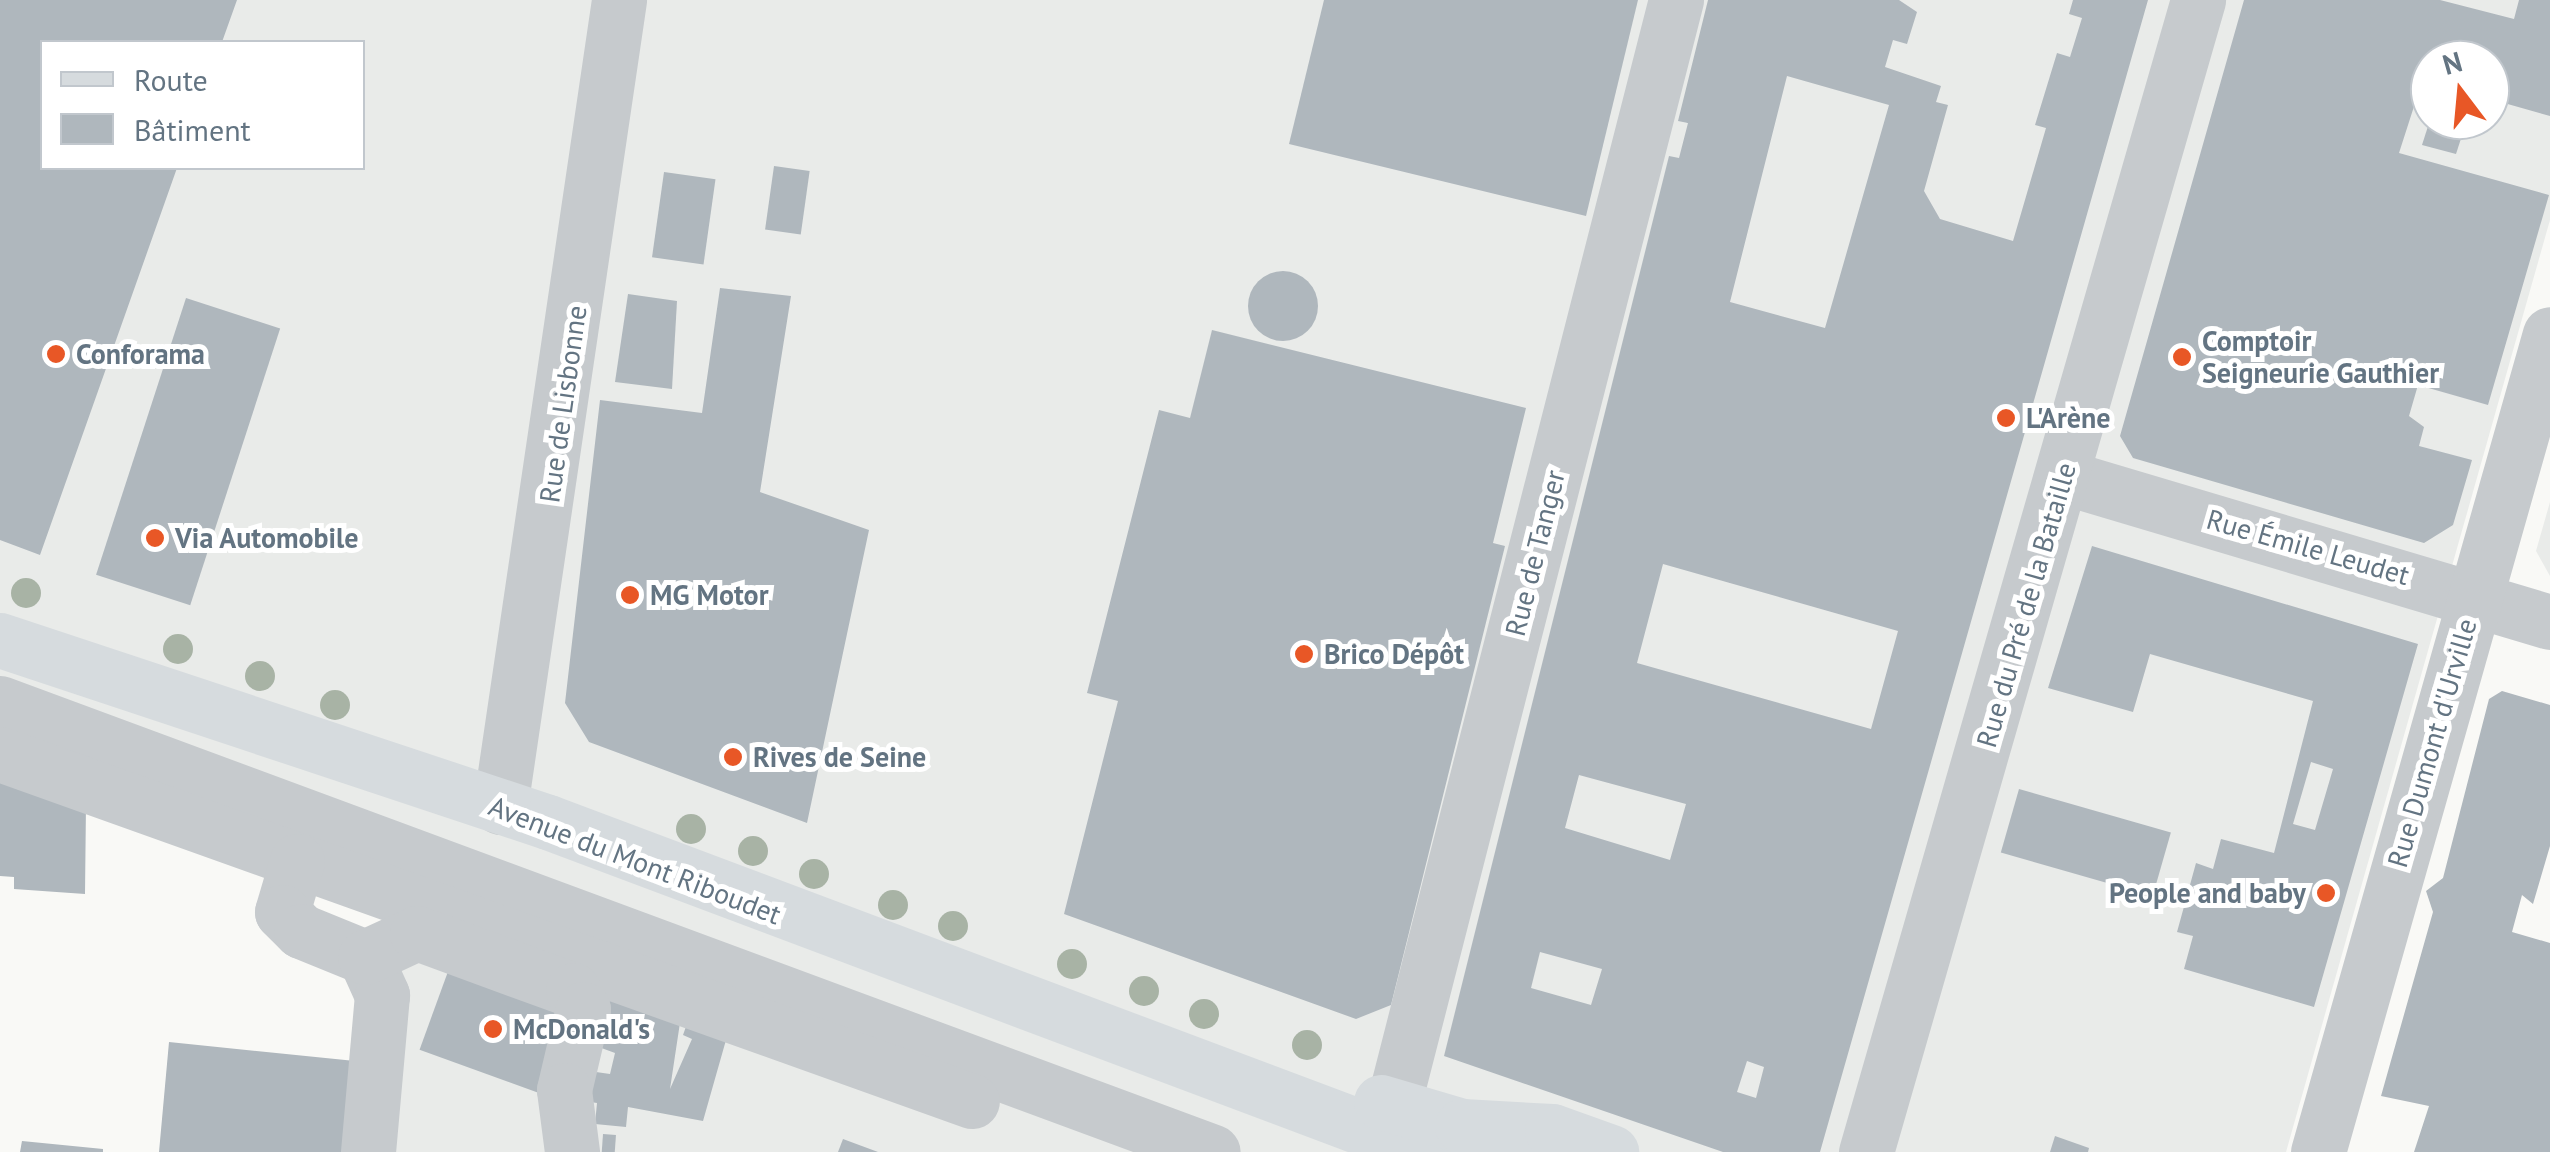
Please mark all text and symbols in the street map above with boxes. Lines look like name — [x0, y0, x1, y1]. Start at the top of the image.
legend — [40, 40, 365, 170]
north arrow — [2410, 40, 2510, 140]
text: N — [2438, 42, 2466, 83]
text: Route — [134, 60, 208, 99]
text: Bâtiment — [134, 110, 251, 149]
street label: Rue de Lisbonne — [533, 303, 593, 505]
place label: Comptoir Seigneurie Gauthier — [2202, 324, 2439, 390]
place label: Conforama — [76, 337, 205, 371]
marker: Conforama — [45, 343, 67, 365]
marker: Comptoir Seigneurie Gauthier — [2171, 346, 2193, 368]
place label: L'Arène — [2026, 401, 2110, 435]
marker: L'Arène — [1995, 407, 2017, 429]
street label: Rue du Pré de la Bataille — [1969, 459, 2083, 751]
street label: Rue de Tanger — [1498, 466, 1572, 640]
street label: Rue Émile Leudet — [2203, 502, 2413, 592]
place label: Via Automobile — [175, 521, 360, 555]
marker: Via Automobile — [144, 527, 166, 549]
place label: MG Motor — [650, 578, 768, 612]
marker: MG Motor — [619, 584, 641, 606]
street label: Rue Dumont d'Urville — [2380, 615, 2484, 871]
place label: Brico Dépôt — [1324, 637, 1464, 671]
marker: Brico Dépôt — [1293, 643, 1315, 665]
place label: Rives de Seine — [753, 740, 926, 774]
marker: Rives de Seine — [722, 746, 744, 768]
street label: Avenue du Mont Riboudet — [484, 789, 786, 931]
place label: People and baby — [2109, 876, 2306, 910]
marker: People and baby — [2315, 882, 2337, 904]
place label: McDonald's — [513, 1012, 650, 1046]
marker: McDonald's — [482, 1018, 504, 1040]

